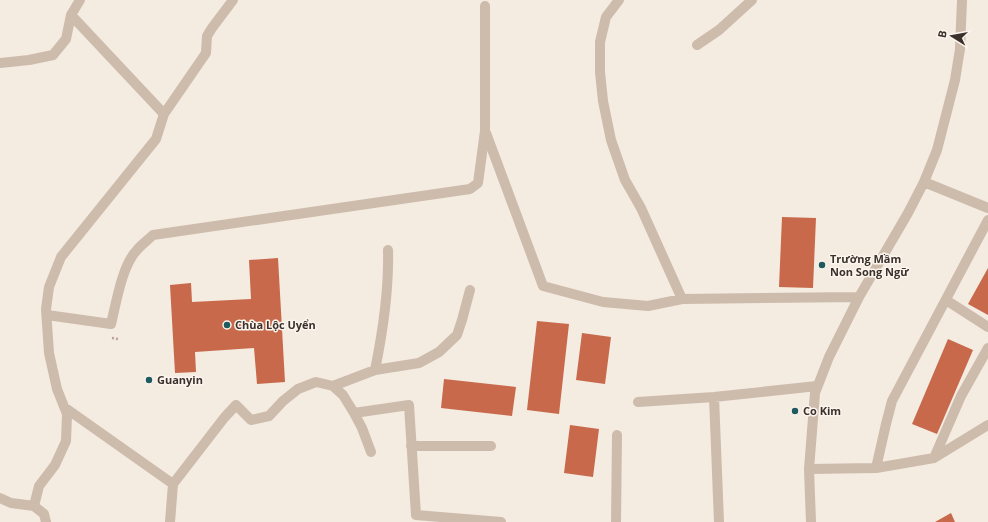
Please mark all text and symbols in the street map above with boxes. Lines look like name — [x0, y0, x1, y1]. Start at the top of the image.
north arrow — [932, 16, 972, 56]
text: B — [934, 29, 950, 39]
place label: Trường Mầm Non Song Ngữ — [830, 251, 909, 279]
marker: Trường Mầm Non Song Ngữ — [817, 260, 827, 270]
place label: Chùa Lộc Uyển — [235, 317, 316, 332]
marker: Chùa Lộc Uyển — [222, 320, 232, 330]
place label: Guanyin — [157, 372, 203, 387]
marker: Guanyin — [144, 375, 154, 385]
place label: Co Kim — [803, 403, 841, 418]
marker: Co Kim — [790, 406, 800, 416]

